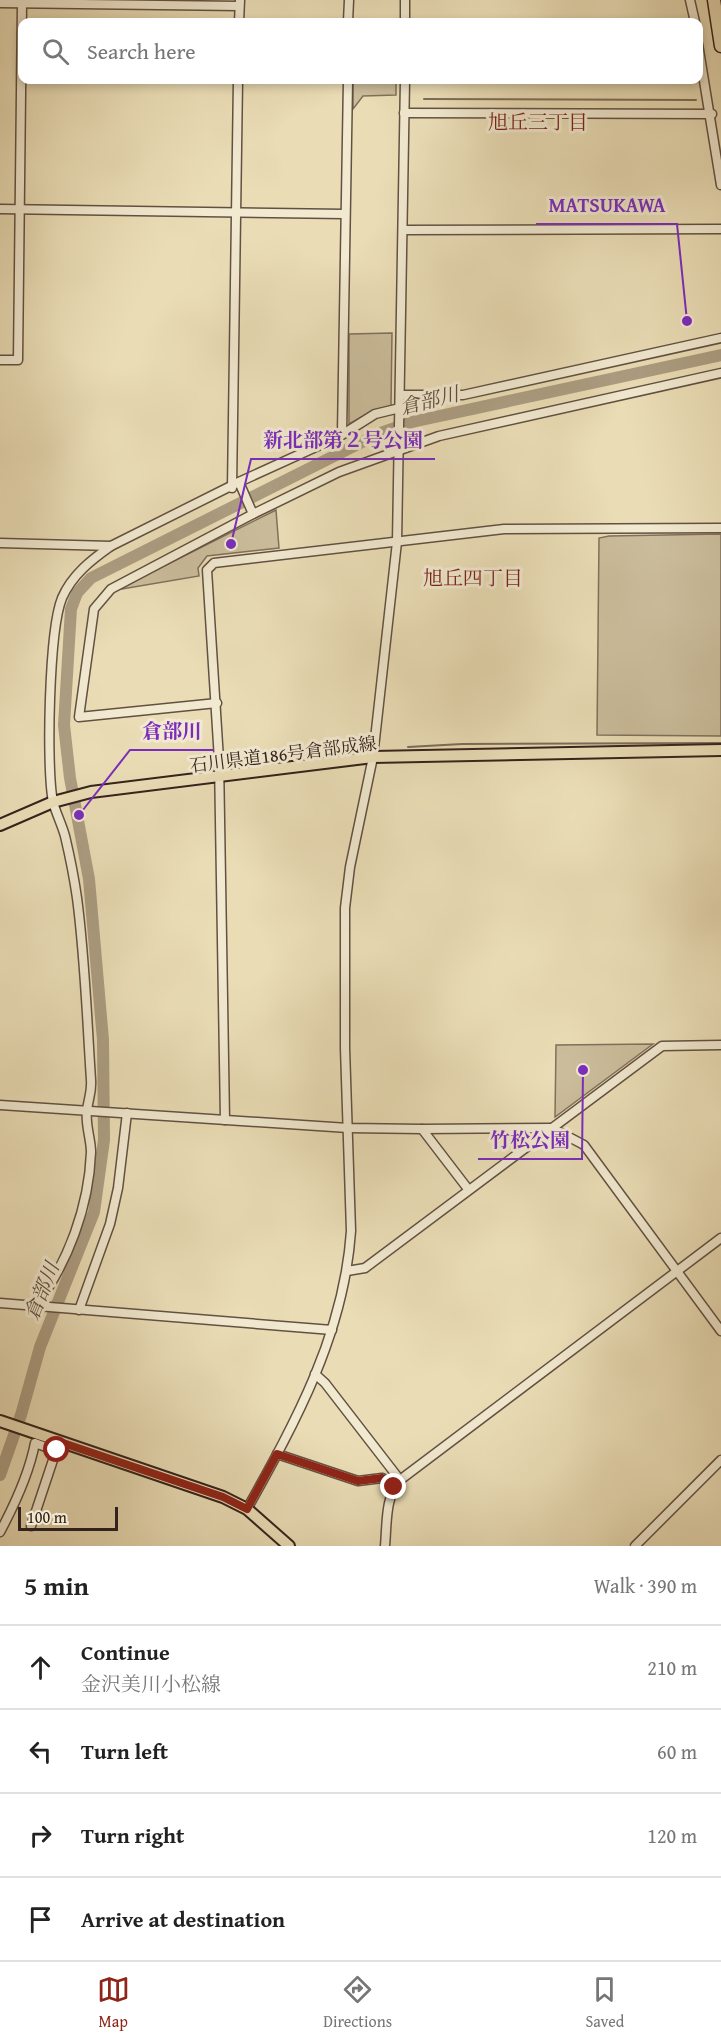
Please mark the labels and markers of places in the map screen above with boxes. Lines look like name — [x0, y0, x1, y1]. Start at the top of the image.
callout: MATSUKAWA — [536, 186, 677, 224]
callout: 新北部第２号公園 — [251, 421, 435, 459]
callout: 倉部川 — [130, 712, 214, 750]
callout: 竹松公園 — [478, 1121, 582, 1159]

